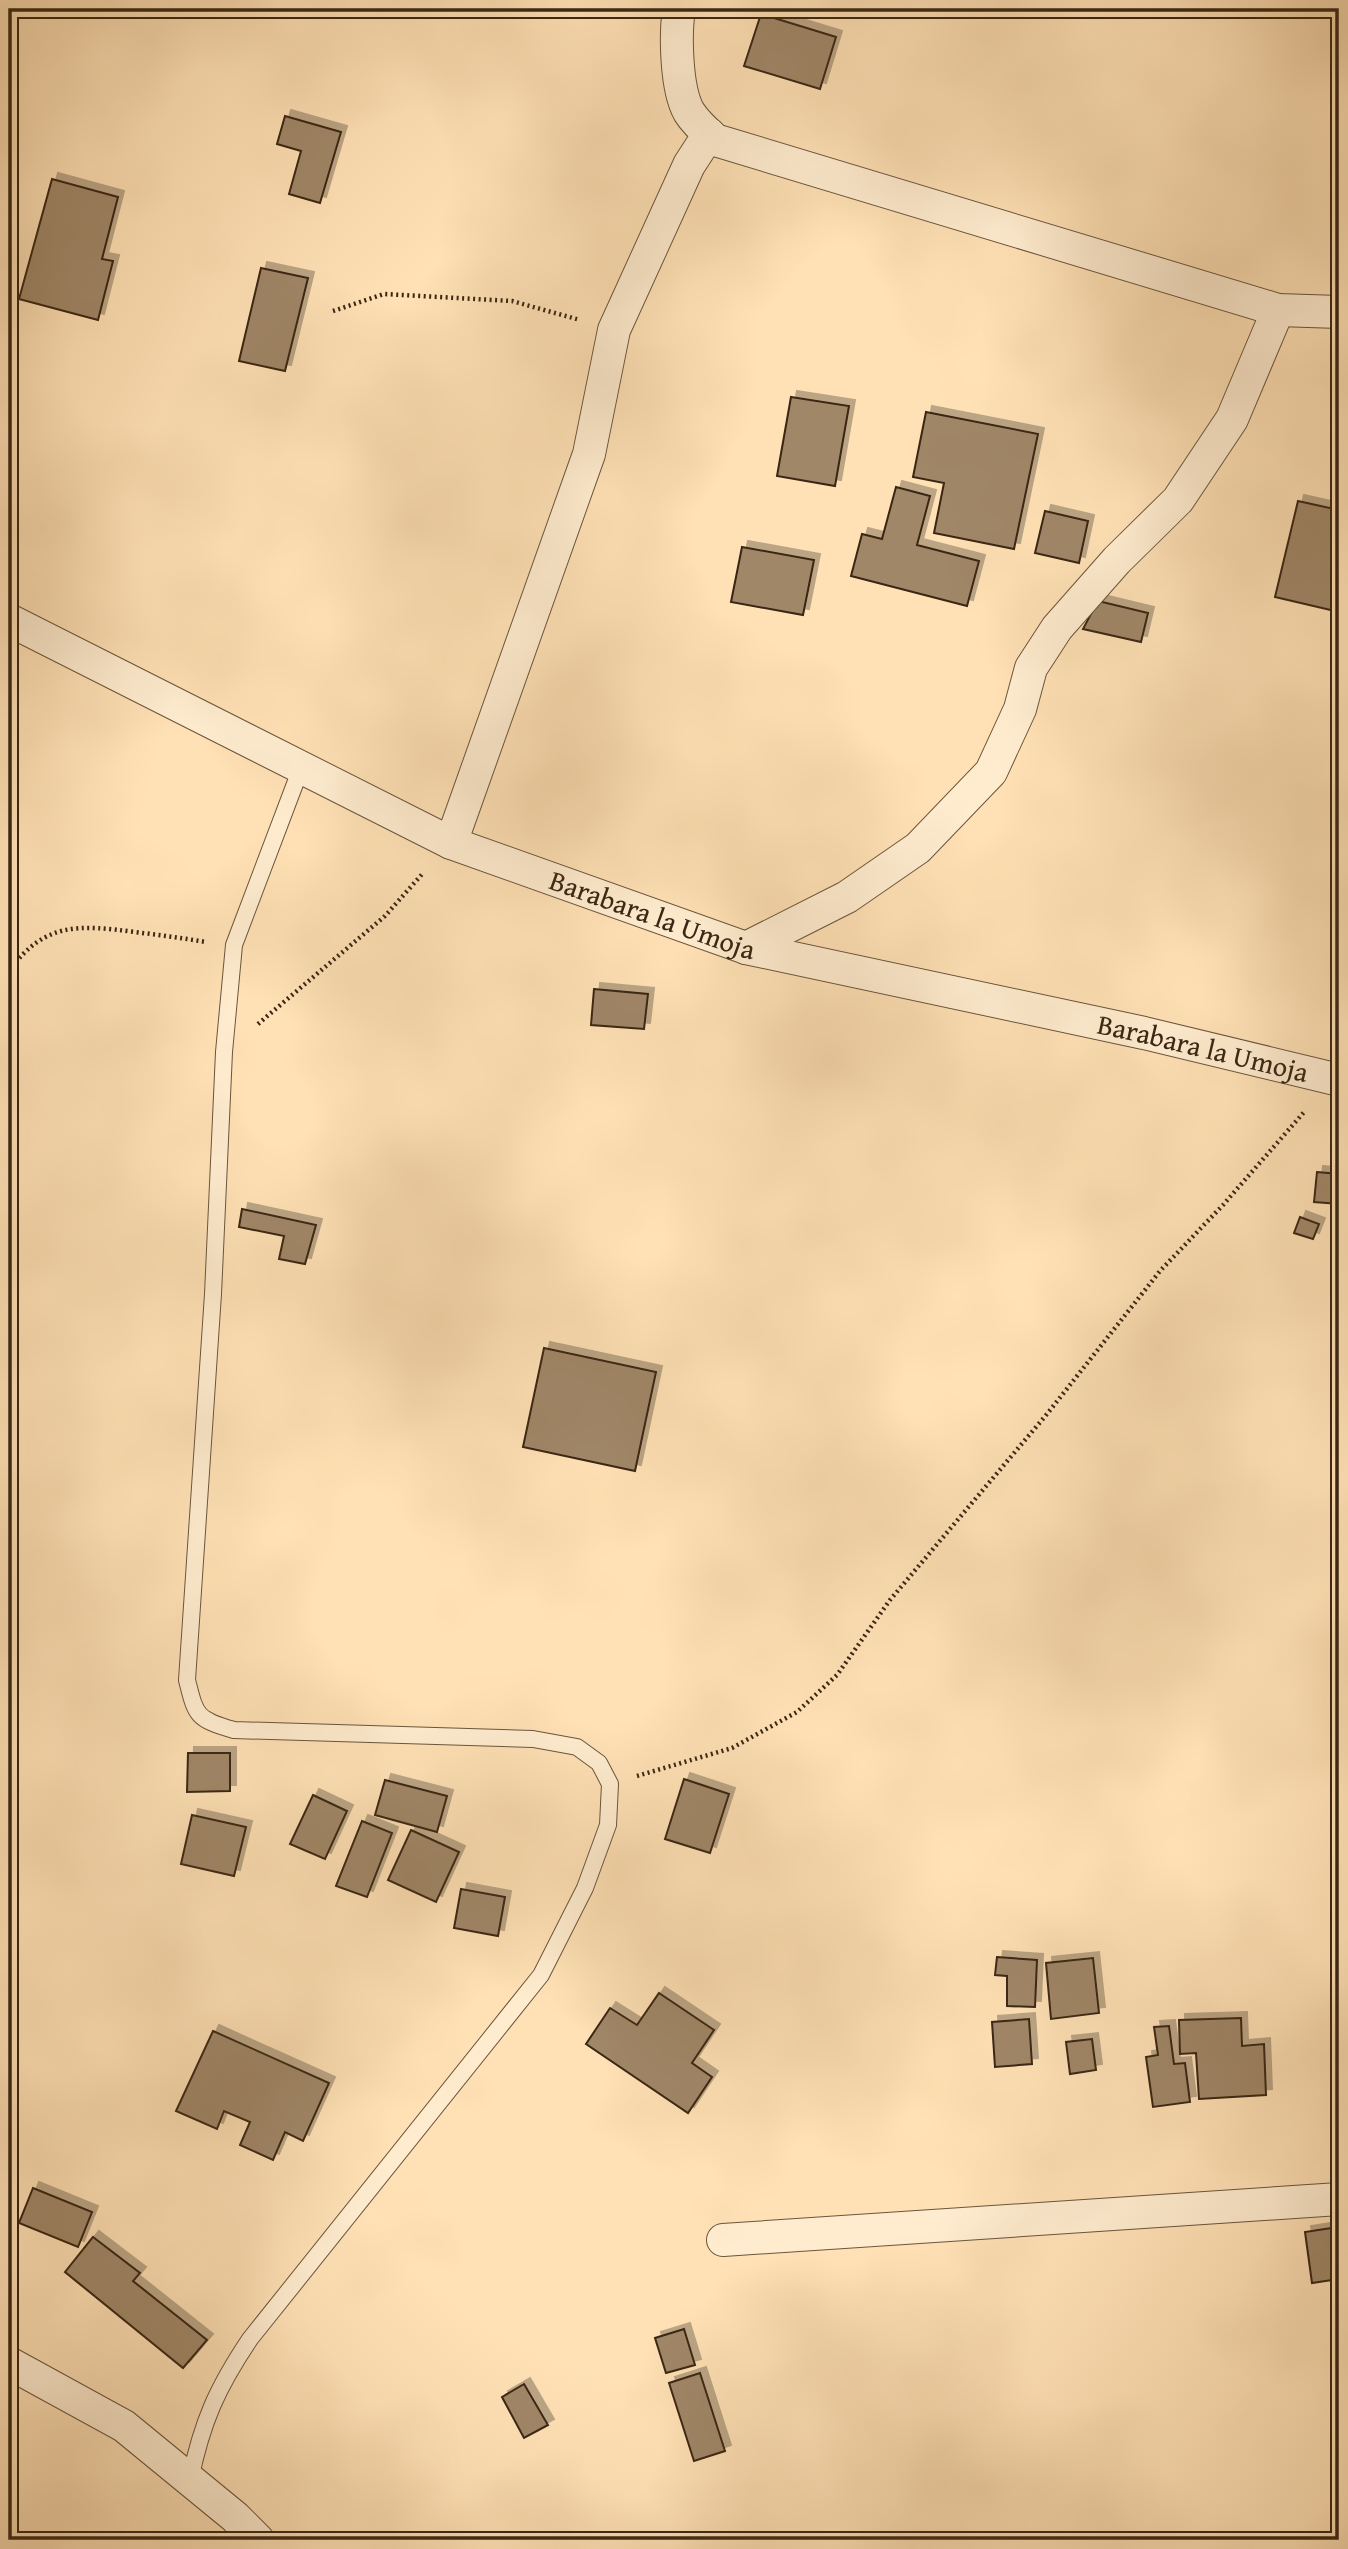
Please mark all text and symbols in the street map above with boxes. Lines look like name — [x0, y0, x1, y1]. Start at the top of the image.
street label: Barabara la Umoja — [544, 859, 760, 970]
street label: Barabara la Umoja — [1094, 1003, 1314, 1092]

